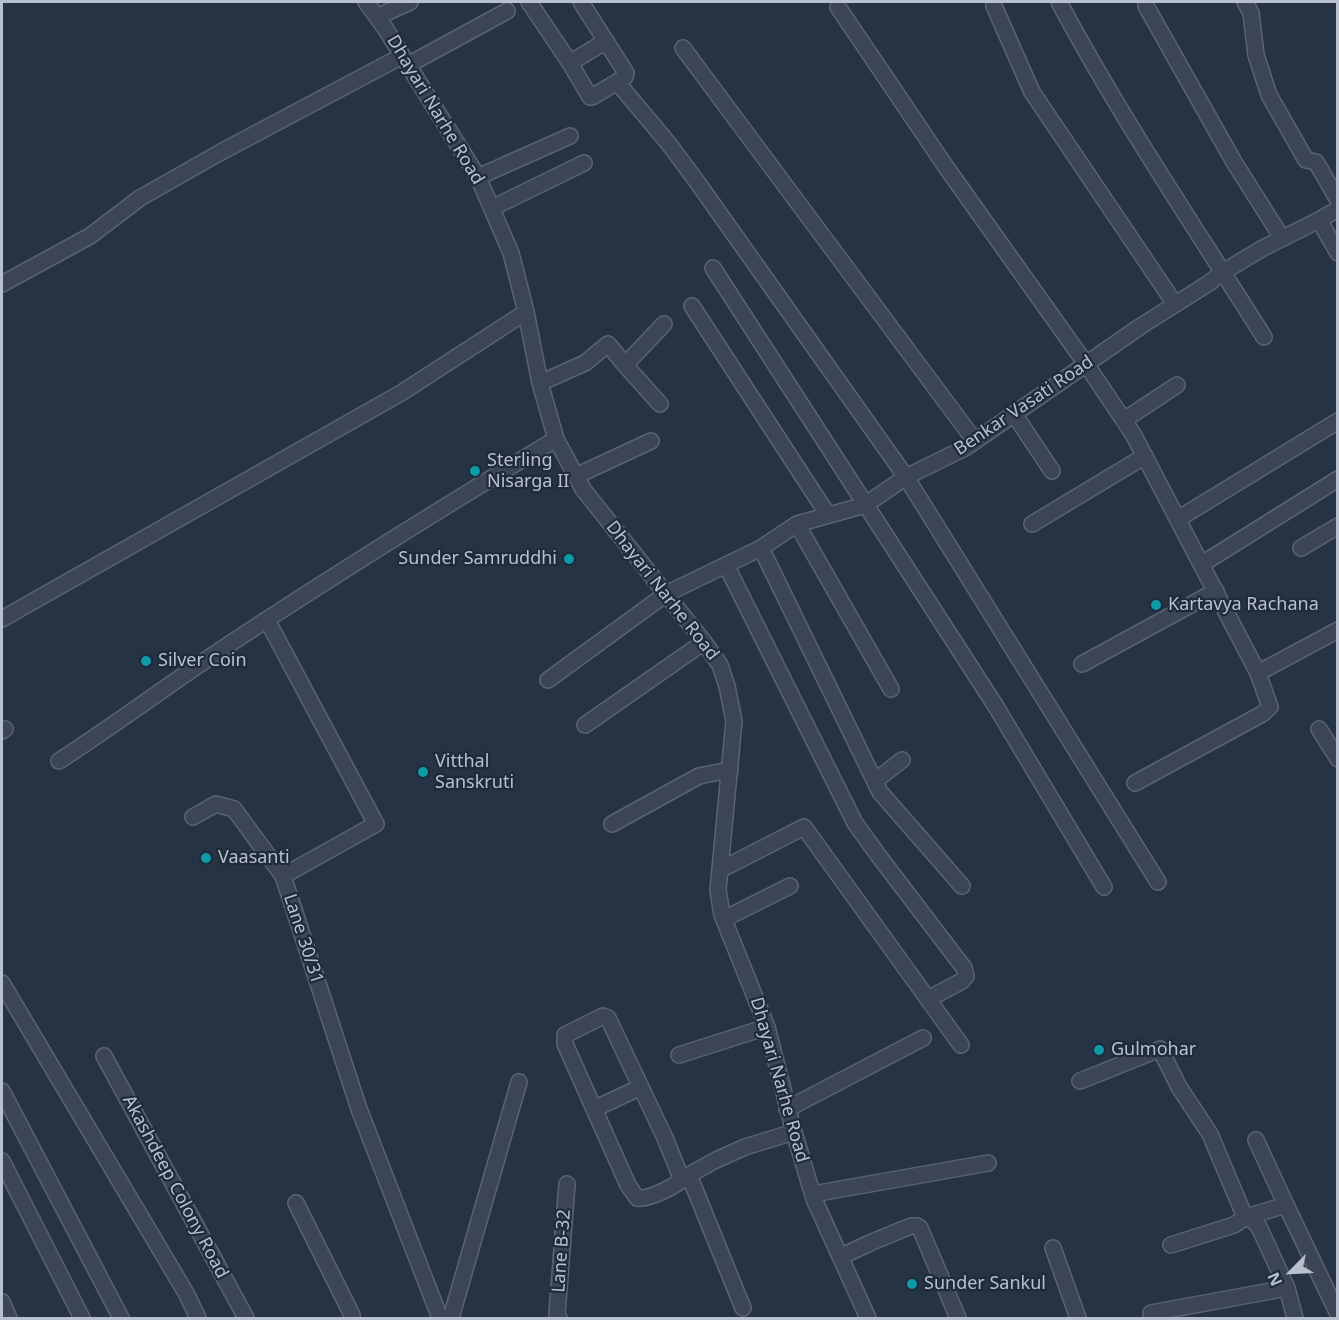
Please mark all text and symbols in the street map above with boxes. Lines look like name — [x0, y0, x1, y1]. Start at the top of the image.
street label: Dhayari Narhe Road — [382, 31, 488, 189]
street label: Benkar Vasati Road — [950, 351, 1098, 461]
place label: Sterling Nisarga II — [487, 450, 569, 492]
marker: Sterling Nisarga II — [468, 464, 482, 478]
street label: Dhayari Narhe Road — [601, 517, 723, 665]
place label: Sunder Samruddhi — [398, 548, 557, 570]
marker: Sunder Samruddhi — [562, 552, 576, 566]
place label: Kartavya Rachana — [1168, 594, 1319, 616]
marker: Kartavya Rachana — [1149, 598, 1163, 612]
place label: Silver Coin — [158, 650, 247, 672]
marker: Silver Coin — [139, 654, 153, 668]
place label: Vitthal Sanskruti — [435, 751, 514, 794]
marker: Vitthal Sanskruti — [416, 765, 430, 779]
place label: Vaasanti — [218, 847, 290, 869]
marker: Vaasanti — [199, 851, 213, 865]
street label: Lane 30/31 — [278, 891, 328, 987]
street label: Dhayari Narhe Road — [745, 995, 813, 1165]
place label: Gulmohar — [1111, 1039, 1196, 1061]
marker: Gulmohar — [1092, 1043, 1106, 1057]
street label: Akashdeep Colony Road — [118, 1092, 232, 1282]
street label: Lane B-32 — [548, 1209, 576, 1293]
north arrow — [1261, 1242, 1321, 1302]
text: N — [1262, 1269, 1287, 1290]
place label: Sunder Sankul — [924, 1273, 1046, 1295]
marker: Sunder Sankul — [905, 1277, 919, 1291]

